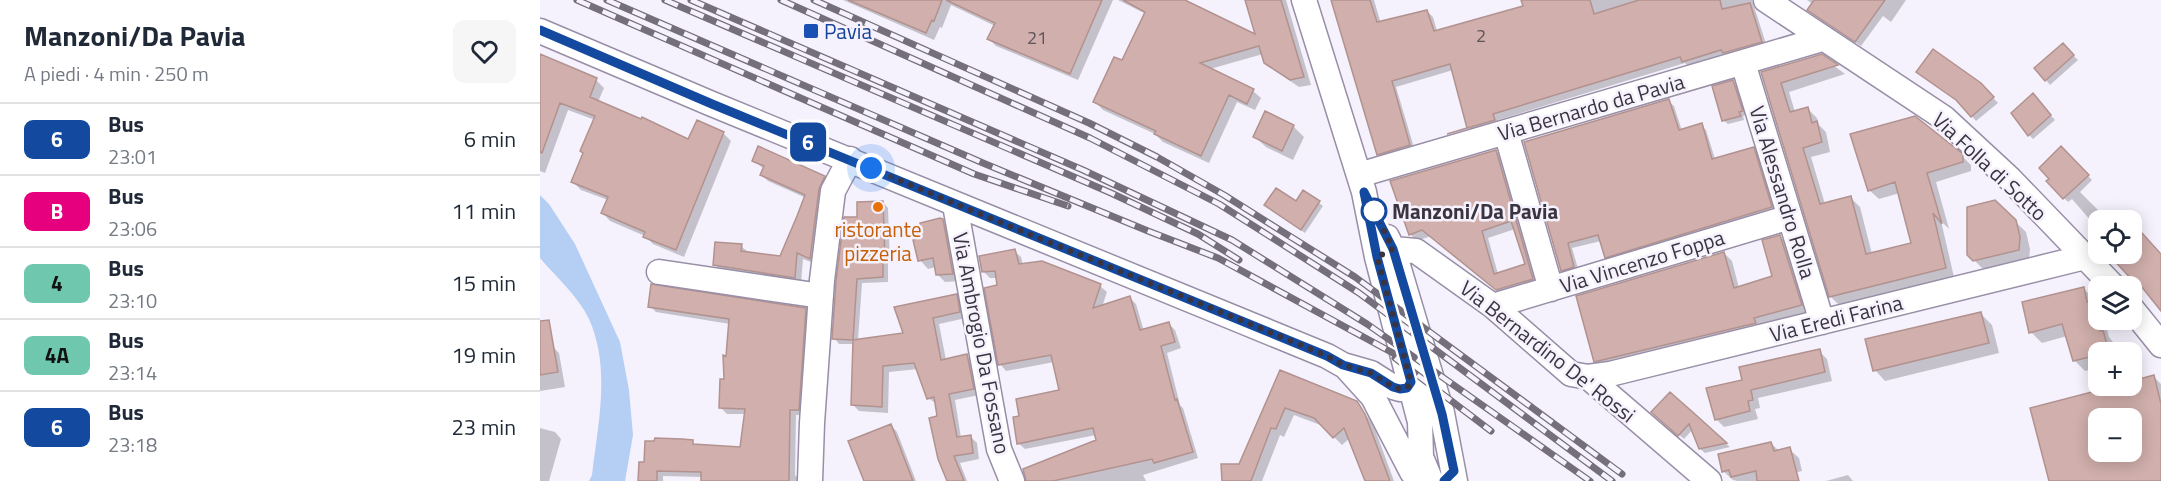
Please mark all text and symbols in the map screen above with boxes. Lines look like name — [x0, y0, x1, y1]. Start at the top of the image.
text: Manzoni/Da Pavia — [24, 14, 245, 57]
place label: Pavia — [824, 15, 872, 47]
button: heart — [453, 20, 516, 83]
marker: Pavia — [802, 22, 820, 40]
house number: 2 — [1476, 22, 1486, 49]
house number: 21 — [1027, 24, 1047, 51]
text: A piedi · 4 min · 250 m — [24, 58, 209, 89]
street label: Via Bernardo da Pavia — [1494, 65, 1688, 149]
street label: Via Alessandro Rolla — [1742, 102, 1825, 283]
street label: Via Folla di Sotto — [1925, 104, 2055, 228]
text: Bus — [108, 107, 144, 141]
text: 6 min — [464, 122, 516, 156]
line badge: 6 — [788, 122, 828, 162]
text: 6 — [51, 123, 63, 155]
text: 6 — [802, 126, 814, 158]
text: 23:01 — [108, 141, 157, 172]
your location — [856, 153, 886, 183]
text: Bus — [108, 179, 144, 213]
text: 11 min — [451, 194, 516, 228]
text: B — [51, 195, 63, 227]
place label: Manzoni/Da Pavia — [1392, 195, 1558, 227]
marker: Manzoni/Da Pavia — [1361, 198, 1387, 224]
marker: ristorante pizzeria — [871, 200, 885, 214]
map controls — [2088, 210, 2142, 462]
button: locate — [2088, 210, 2142, 264]
text: 23:06 — [108, 213, 157, 244]
place label: ristorante pizzeria — [834, 213, 922, 269]
street label: Via Vincenzo Foppa — [1556, 221, 1729, 301]
street label: Via Ambrogio Da Fossano — [945, 229, 1019, 457]
text: Bus — [108, 251, 144, 285]
text: 15 min — [451, 266, 516, 300]
text: 4 — [51, 267, 63, 299]
street label: Via Bernardino De' Rossi — [1453, 272, 1643, 430]
button: layers — [2088, 276, 2142, 330]
text: 23:10 — [108, 285, 157, 316]
street label: Via Eredi Farina — [1766, 286, 1906, 350]
text: Bus — [108, 323, 144, 357]
text: 19 min — [451, 338, 516, 372]
text: 4A — [45, 339, 69, 371]
button: + — [2088, 342, 2142, 396]
text: 23:14 — [108, 357, 157, 388]
text: Bus — [108, 395, 144, 429]
button: − — [2088, 408, 2142, 462]
text: 23 min — [451, 410, 516, 444]
text: 6 — [51, 411, 63, 443]
text: 23:18 — [108, 429, 157, 460]

